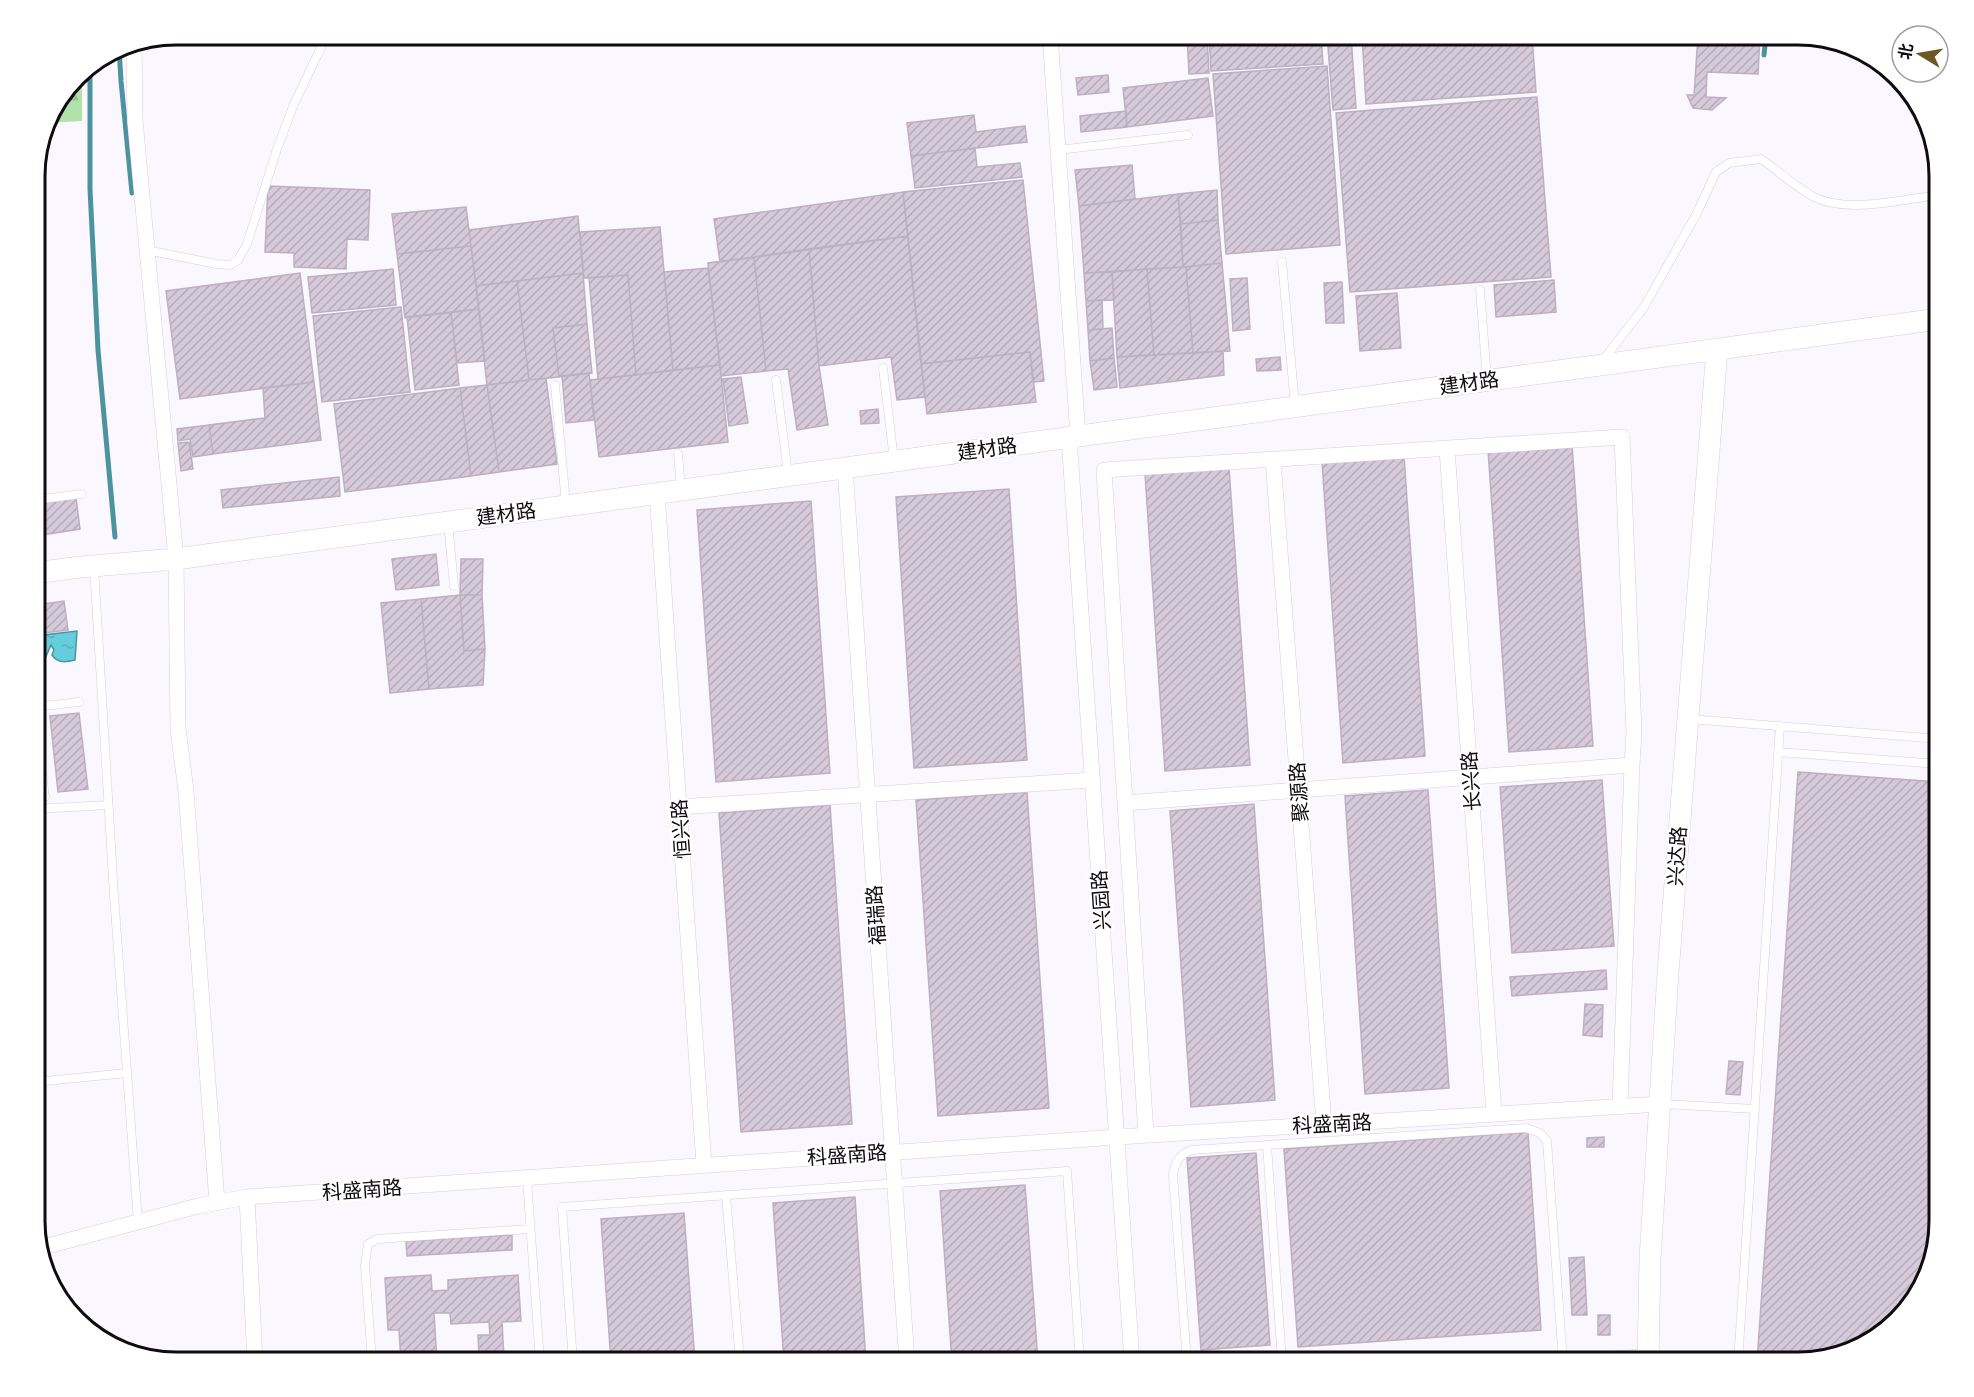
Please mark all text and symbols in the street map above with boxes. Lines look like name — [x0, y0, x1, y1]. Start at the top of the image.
north arrow — [1890, 24, 1950, 84]
text: 北 — [1895, 42, 1917, 61]
street label: 建材路 — [1438, 367, 1500, 399]
street label: 建材路 — [956, 433, 1018, 465]
street label: 建材路 — [475, 498, 537, 530]
street label: 长兴路 — [1457, 750, 1485, 812]
street label: 聚源路 — [1285, 761, 1313, 823]
street label: 恒兴路 — [667, 798, 695, 860]
street label: 兴达路 — [1663, 825, 1691, 887]
street label: 兴园路 — [1087, 869, 1115, 931]
street label: 福瑞路 — [862, 884, 890, 946]
street label: 科盛南路 — [1291, 1110, 1373, 1138]
street label: 科盛南路 — [806, 1140, 888, 1170]
street label: 科盛南路 — [321, 1175, 403, 1205]

